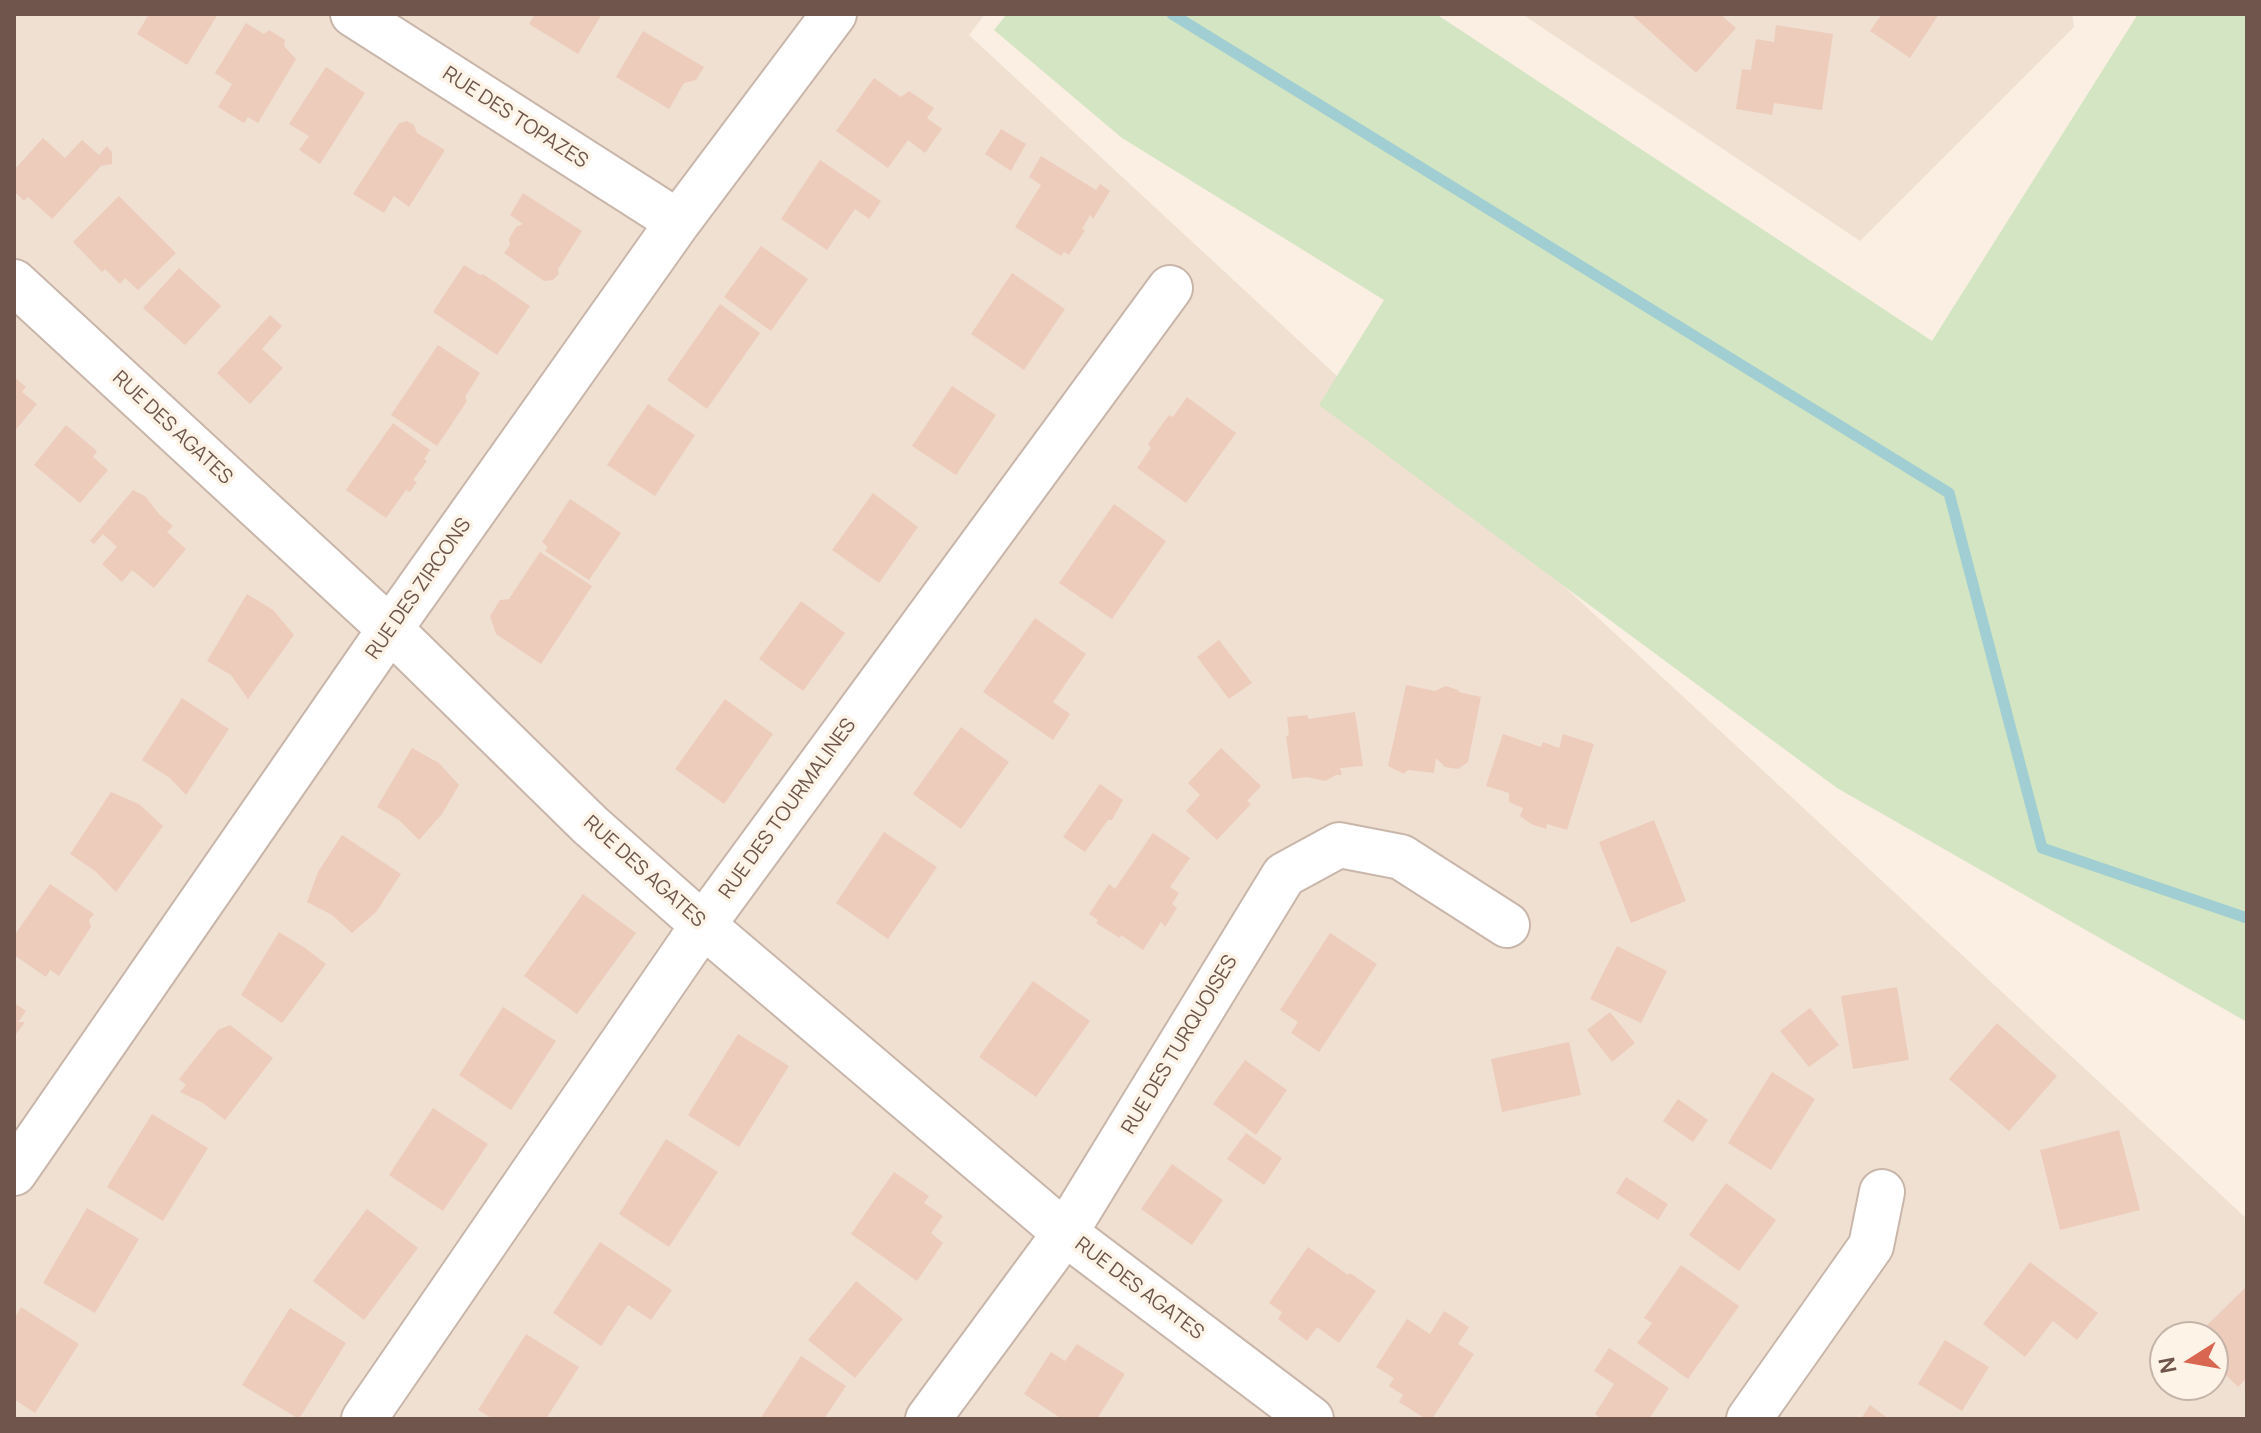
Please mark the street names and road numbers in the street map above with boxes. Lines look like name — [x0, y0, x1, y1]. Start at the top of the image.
street label: RUE DES TOPAZES — [438, 62, 592, 174]
street label: RUE DES AGATES — [107, 366, 237, 490]
street label: RUE DES ZIRCONS — [361, 514, 477, 664]
street label: RUE DES TOURMALINES — [715, 714, 861, 904]
street label: RUE DES AGATES — [578, 811, 710, 933]
street label: RUE DES TURQUOISES — [1117, 951, 1243, 1139]
street label: RUE DES AGATES — [1070, 1233, 1208, 1345]

